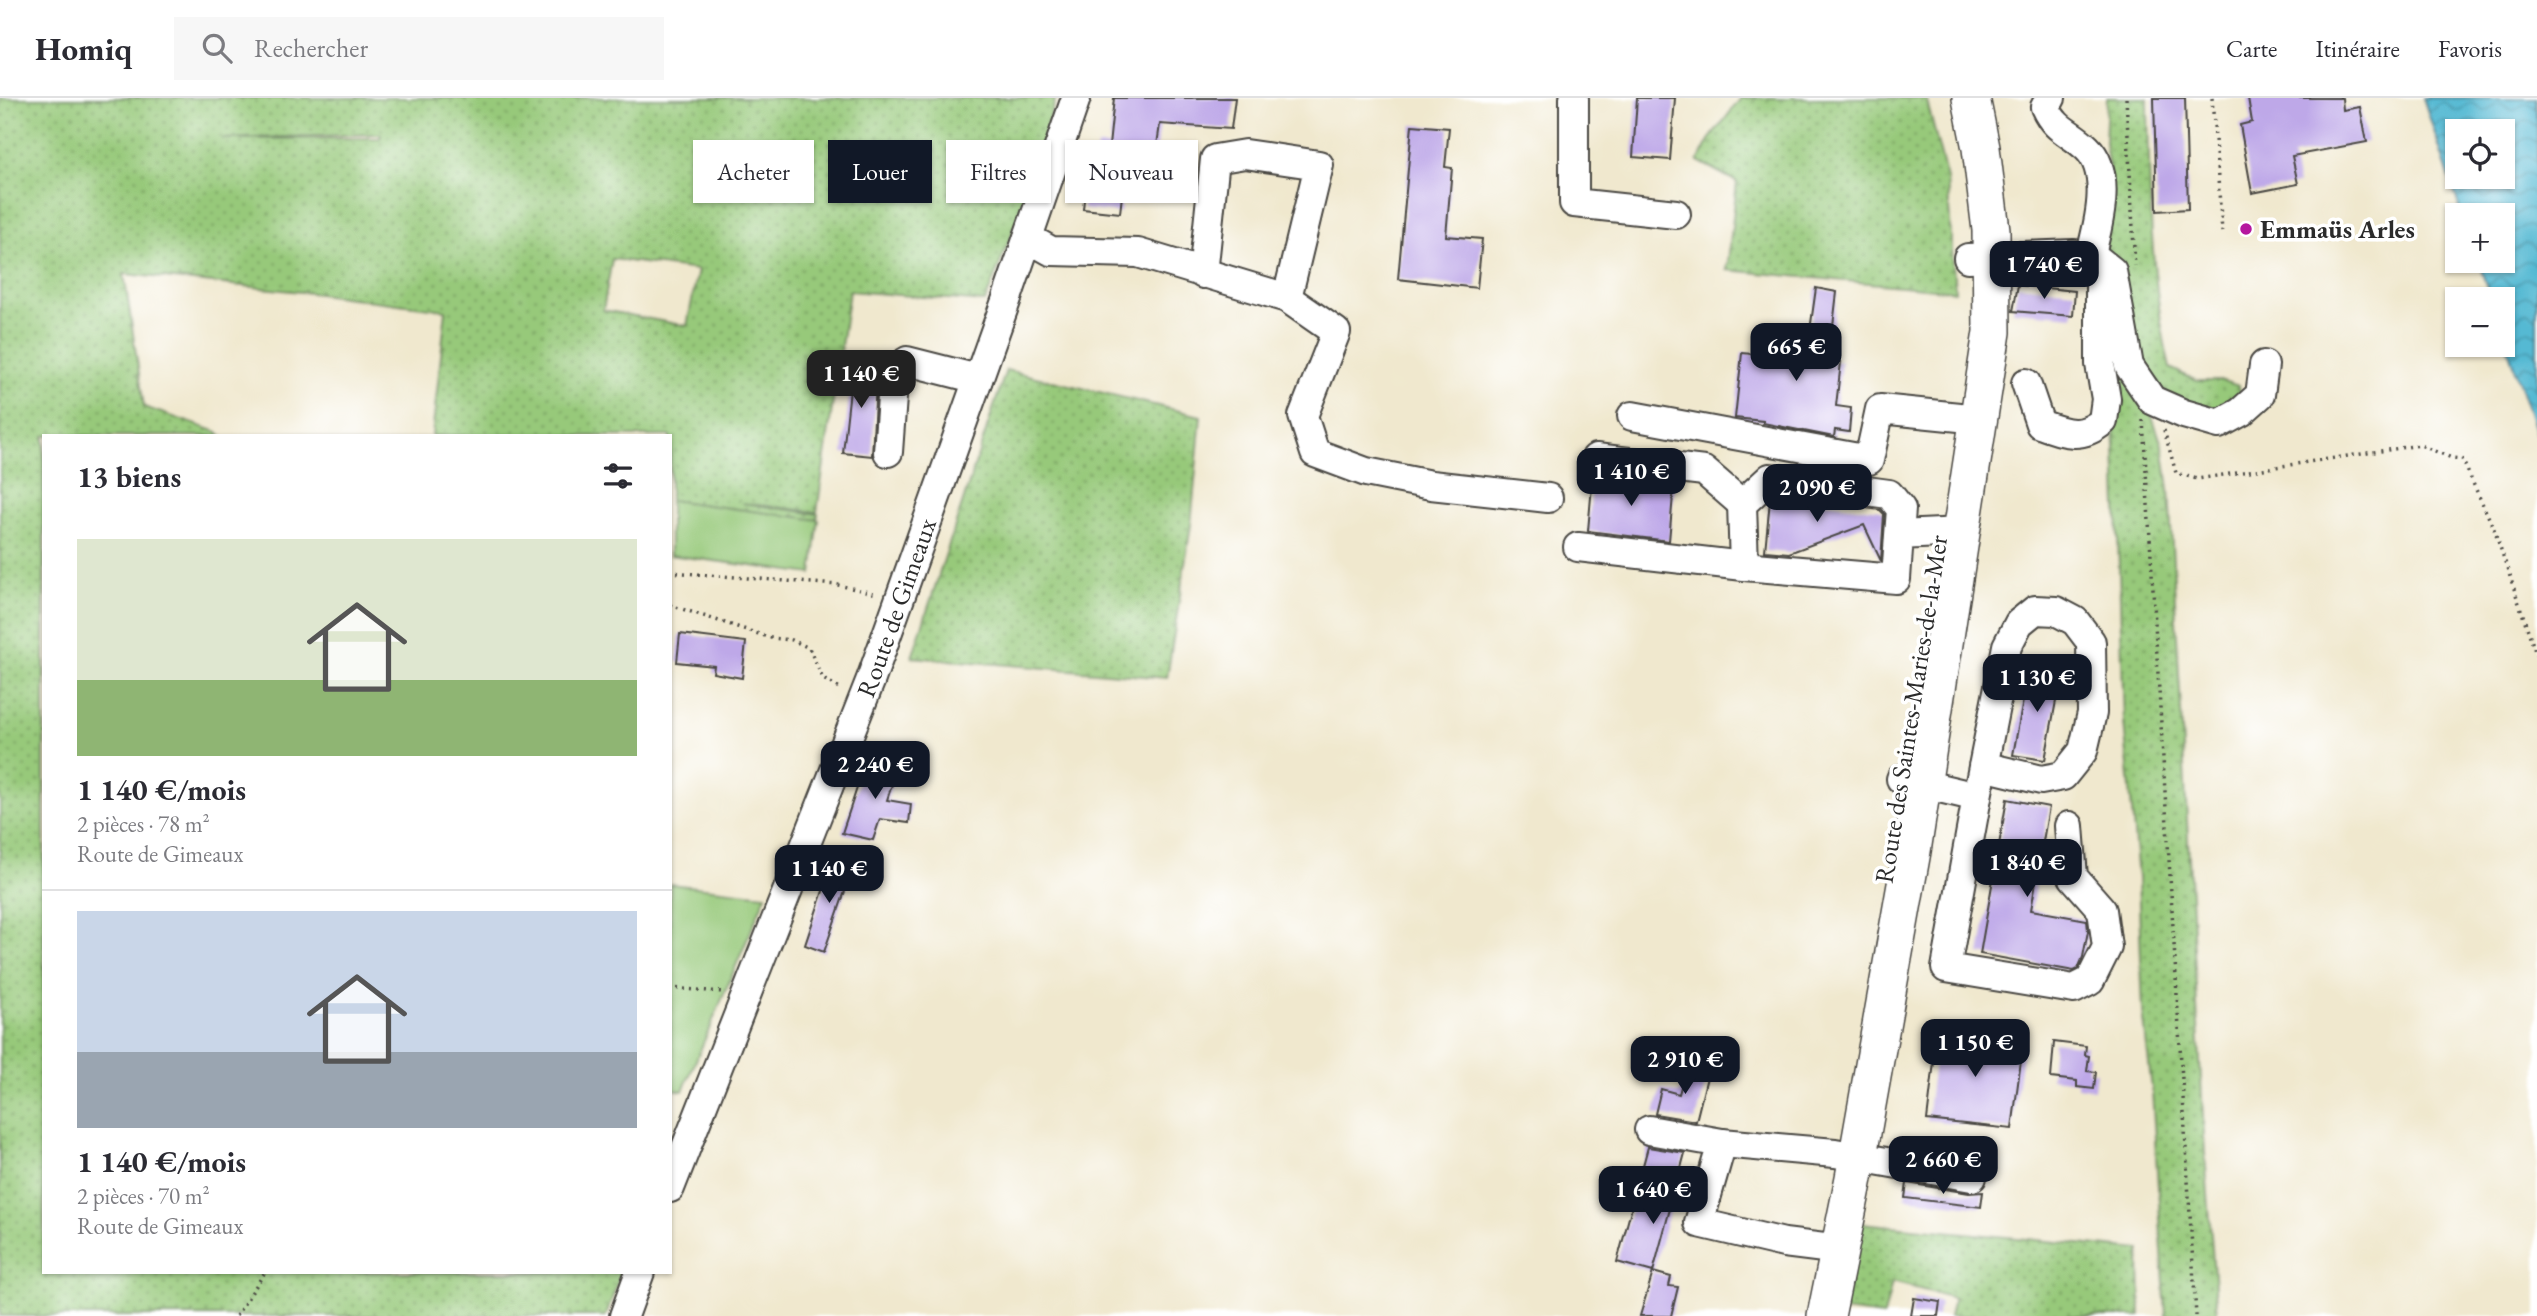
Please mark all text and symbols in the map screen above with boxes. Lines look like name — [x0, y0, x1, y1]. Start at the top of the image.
search box — [174, 17, 664, 80]
text: Homiq — [35, 27, 132, 70]
icon: search — [198, 29, 236, 67]
text: Rechercher — [254, 31, 368, 65]
text: Carte — [2226, 33, 2277, 64]
text: Itinéraire — [2315, 33, 2400, 64]
text: Favoris — [2438, 33, 2502, 64]
map controls — [2445, 119, 2515, 357]
button: locate — [2445, 119, 2515, 189]
chip: Acheter — [693, 140, 814, 203]
chip: Louer — [828, 140, 932, 203]
chip: Filtres — [946, 140, 1051, 203]
chip: Nouveau — [1065, 140, 1198, 203]
button: + — [2445, 203, 2515, 273]
place label: Emmaüs Arles — [2260, 212, 2415, 246]
marker: Emmaüs Arles — [2238, 221, 2254, 237]
pin: 1 740 € — [1979, 242, 2109, 301]
text: 1 740 € — [2006, 249, 2082, 279]
button: − — [2445, 287, 2515, 357]
pin: 665 € — [1747, 324, 1845, 383]
text: 665 € — [1767, 331, 1825, 361]
pin: 1 140 € — [796, 350, 926, 410]
text: 1 140 € — [823, 358, 899, 388]
pin: 1 410 € — [1566, 448, 1696, 508]
text: 1 410 € — [1593, 456, 1669, 486]
text: 13 biens — [77, 457, 181, 496]
icon: filters — [599, 457, 637, 495]
pin: 2 090 € — [1752, 464, 1882, 524]
text: 2 090 € — [1779, 472, 1855, 502]
street label: Route de Gimeaux — [848, 513, 944, 702]
street label: Route des Saintes-Maries-de-la-Mer — [1867, 532, 1955, 885]
icon: home — [294, 584, 420, 710]
pin: 1 130 € — [1972, 654, 2102, 714]
text: 1 130 € — [1999, 662, 2075, 692]
pin: 2 240 € — [810, 742, 940, 801]
text: 2 240 € — [837, 749, 913, 779]
text: 1 140 €/mois — [77, 770, 246, 809]
text: 2 pièces · 78 m² — [77, 809, 210, 839]
text: Route de Gimeaux — [77, 839, 243, 869]
pin: 1 840 € — [1962, 840, 2092, 899]
pin: 1 140 € — [764, 846, 894, 905]
text: 1 840 € — [1989, 847, 2065, 877]
text: 1 140 € — [791, 853, 867, 883]
icon: home — [294, 956, 420, 1082]
pin: 1 150 € — [1910, 1020, 2040, 1079]
text: 1 150 € — [1937, 1027, 2013, 1057]
pin: 2 910 € — [1620, 1037, 1750, 1096]
text: 2 910 € — [1647, 1044, 1723, 1074]
pin: 2 660 € — [1878, 1136, 2008, 1196]
text: 1 140 €/mois — [77, 1142, 246, 1181]
text: 2 660 € — [1905, 1144, 1981, 1174]
pin: 1 640 € — [1588, 1166, 1718, 1226]
text: 1 640 € — [1615, 1174, 1691, 1204]
text: 2 pièces · 70 m² — [77, 1181, 210, 1211]
text: Route de Gimeaux — [77, 1211, 243, 1241]

